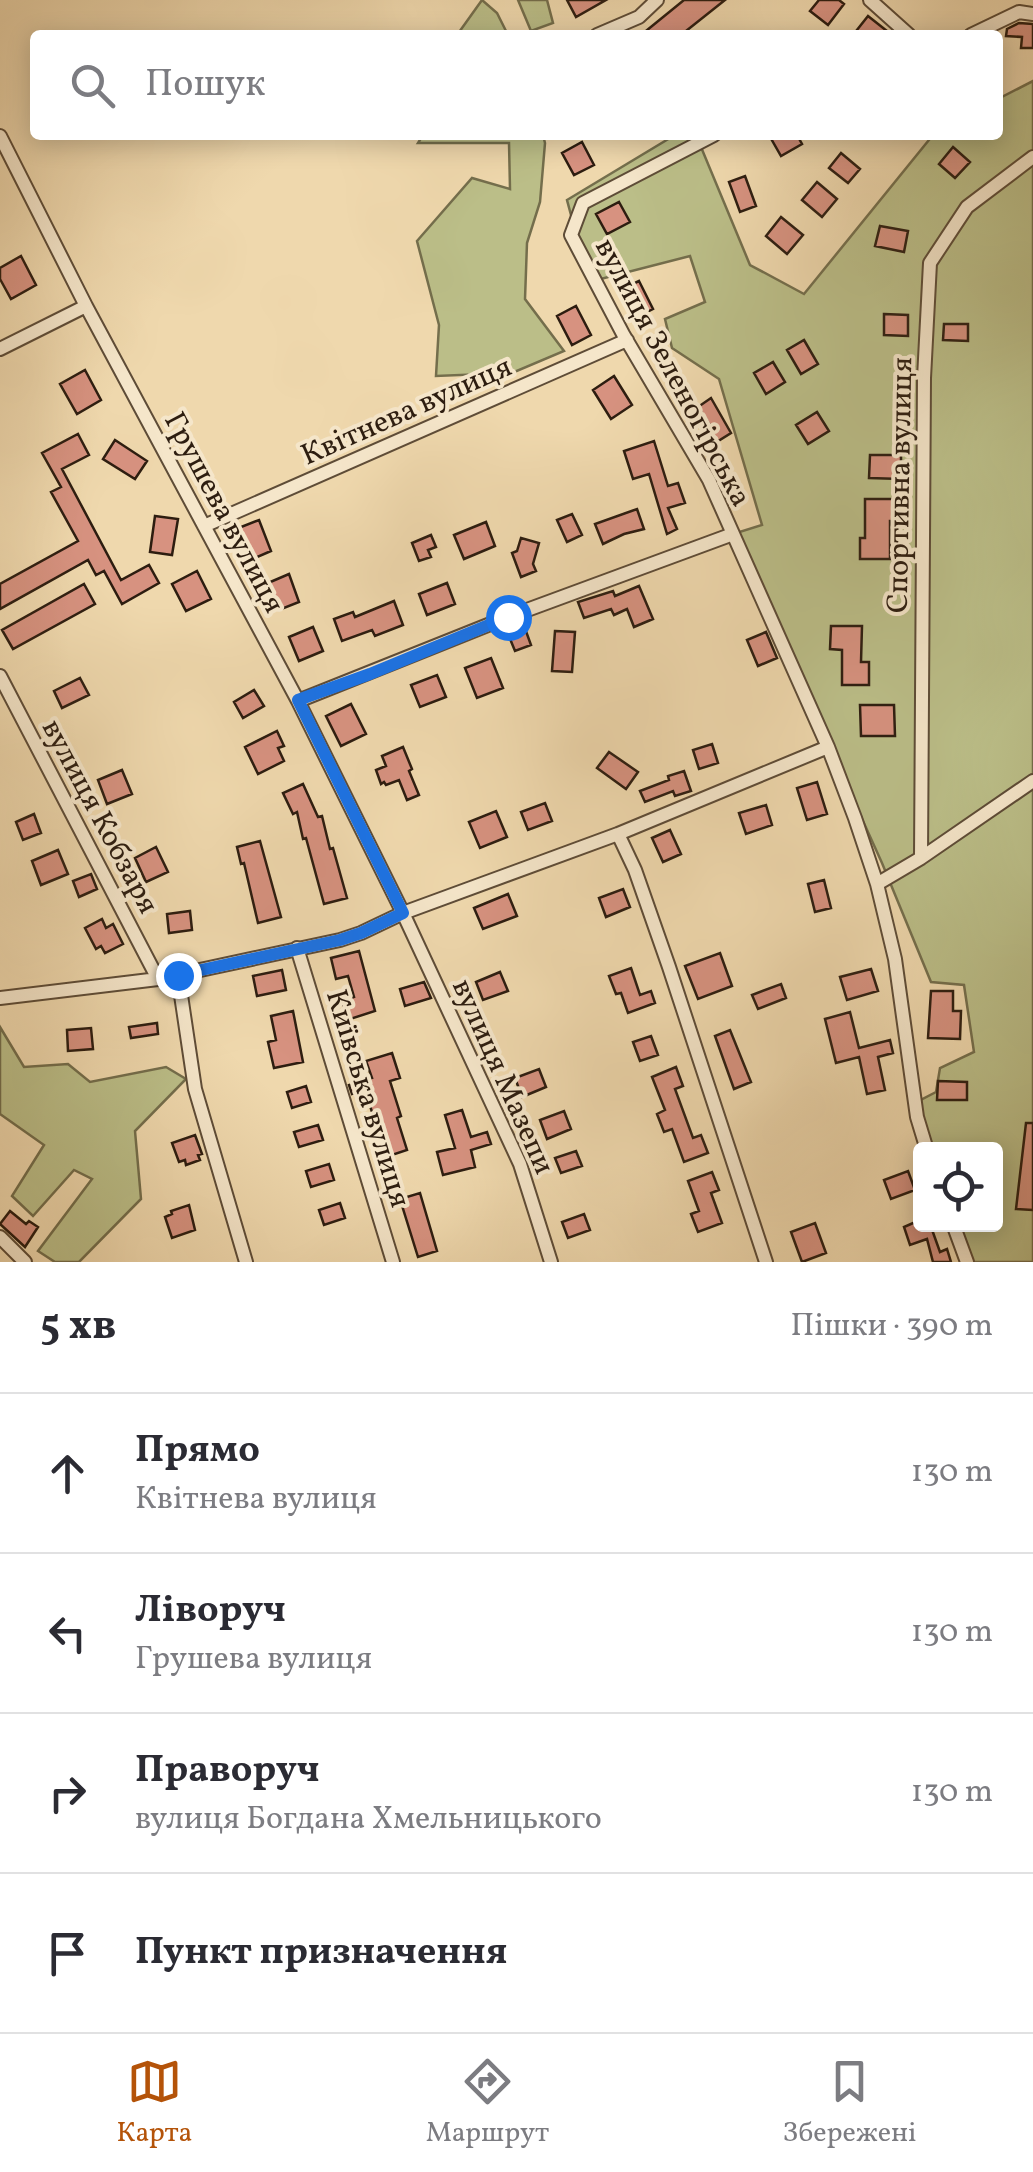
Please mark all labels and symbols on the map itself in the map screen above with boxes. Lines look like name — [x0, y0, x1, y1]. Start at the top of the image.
street label: вулиця Зеленогірська — [584, 231, 761, 515]
street label: Квітнева вулиця — [295, 347, 519, 477]
street label: Спортивна вулиця — [878, 357, 924, 613]
street label: Грушева вулиця — [153, 405, 294, 621]
route start — [486, 595, 532, 641]
street label: вулиця Кобзаря — [30, 712, 168, 922]
route end — [156, 953, 202, 999]
street label: вулиця Мазепи — [440, 972, 564, 1181]
street label: Київська вулиця — [314, 984, 420, 1213]

